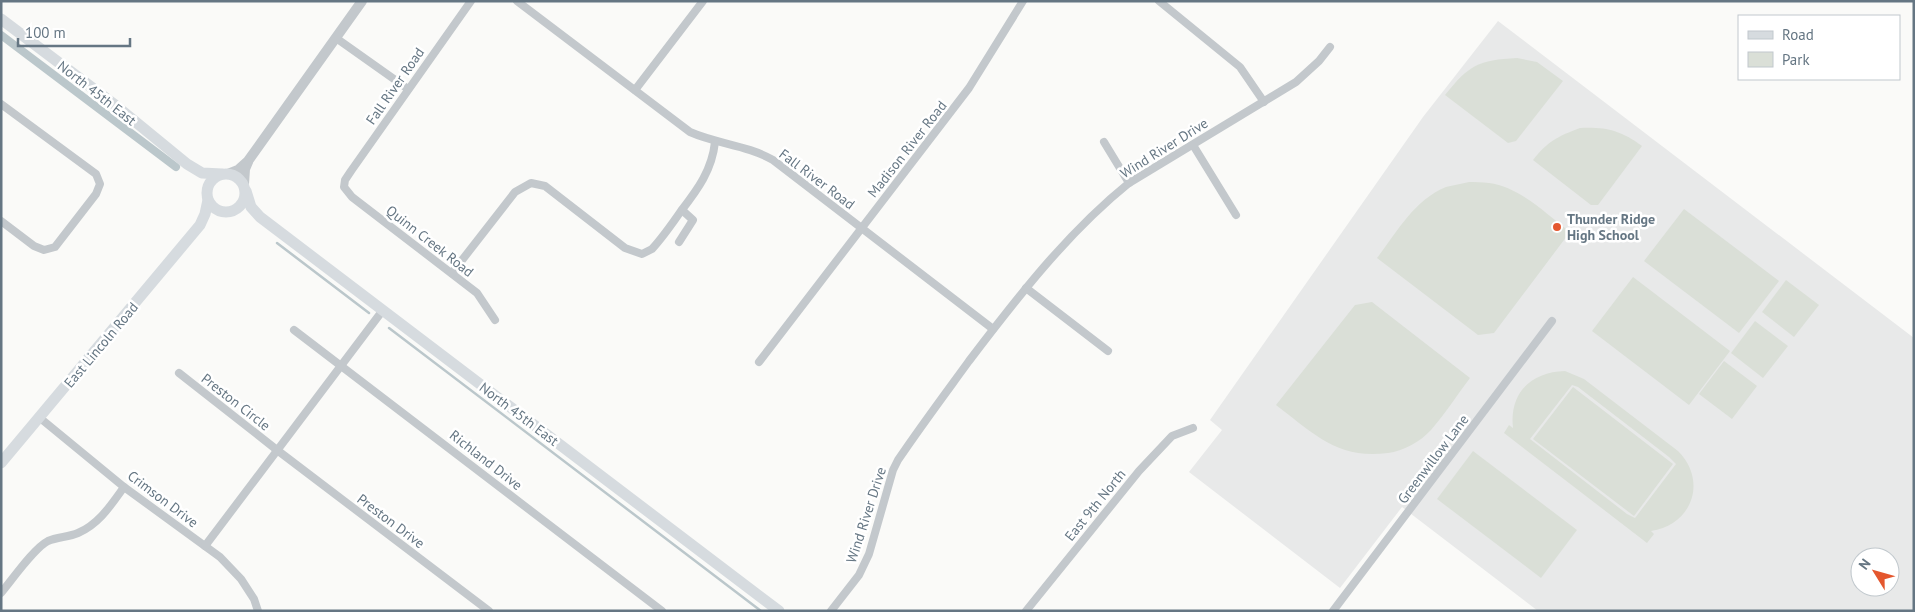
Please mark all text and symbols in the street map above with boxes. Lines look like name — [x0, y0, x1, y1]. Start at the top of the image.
scale bar — [18, 15, 130, 47]
legend — [1738, 15, 1900, 80]
text: 100 m — [25, 23, 66, 42]
text: Road — [1782, 25, 1814, 44]
street label: Fall River Road — [362, 44, 428, 128]
text: Park — [1782, 50, 1810, 69]
street label: North 45th East — [54, 57, 140, 129]
street label: Madison River Road — [864, 97, 950, 201]
street label: Wind River Drive — [1117, 114, 1211, 182]
street label: Fall River Road — [776, 145, 858, 213]
street label: Quinn Creek Road — [383, 201, 477, 281]
place label: Thunder Ridge High School — [1567, 210, 1655, 244]
marker: Thunder Ridge High School — [1551, 221, 1563, 233]
street label: East Lincoln Road — [60, 299, 142, 391]
street label: Preston Circle — [198, 369, 274, 435]
street label: North 45th East — [476, 378, 562, 450]
street label: Greenwillow Lane — [1394, 411, 1472, 507]
street label: Richland Drive — [446, 426, 526, 494]
street label: Wind River Drive — [842, 465, 890, 565]
street label: East 9th North — [1061, 465, 1129, 545]
street label: Crimson Drive — [124, 467, 202, 531]
street label: Preston Drive — [354, 490, 428, 552]
north arrow — [1850, 547, 1900, 597]
text: N — [1855, 555, 1875, 573]

